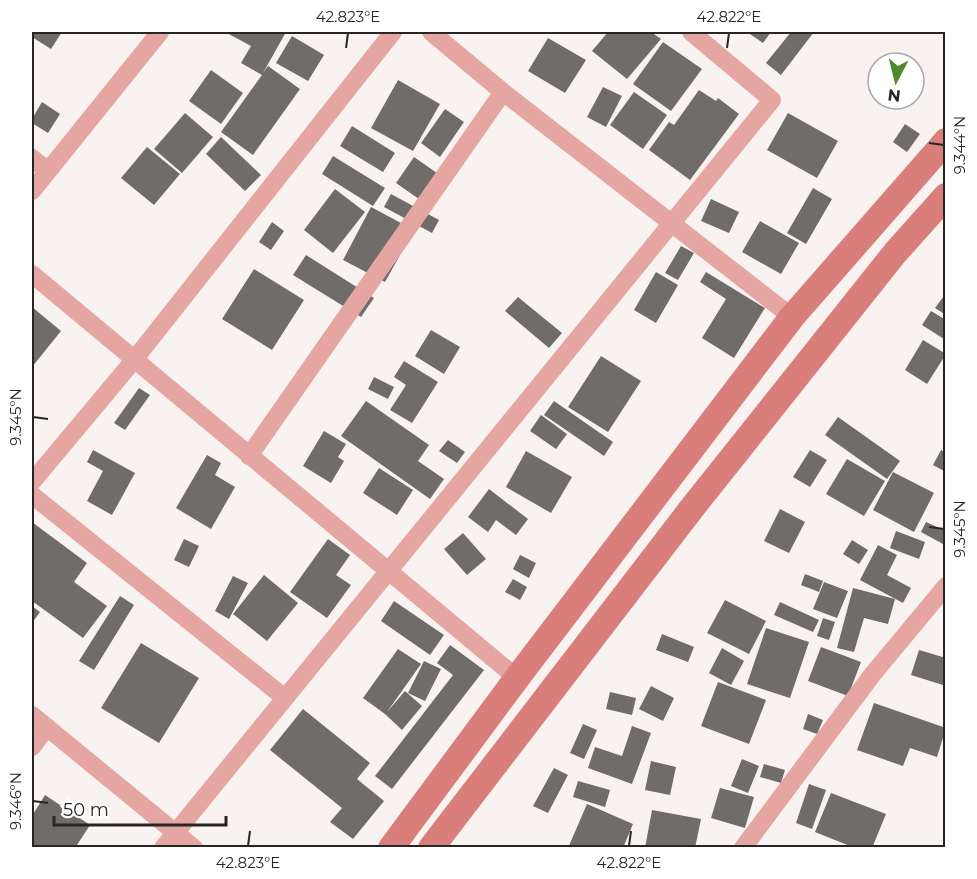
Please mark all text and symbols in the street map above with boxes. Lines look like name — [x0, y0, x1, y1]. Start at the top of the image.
text: 42.823°E — [316, 7, 380, 26]
text: 42.822°E — [697, 7, 761, 26]
north arrow — [866, 51, 926, 111]
text: N — [887, 85, 902, 106]
text: 9.344°N — [950, 116, 969, 174]
text: 9.345°N — [6, 388, 25, 446]
text: 9.345°N — [950, 500, 969, 558]
text: 9.346°N — [6, 772, 25, 830]
scale bar — [54, 789, 226, 827]
text: 50 m — [63, 799, 109, 821]
text: 42.823°E — [216, 853, 280, 872]
text: 42.822°E — [597, 853, 661, 872]

